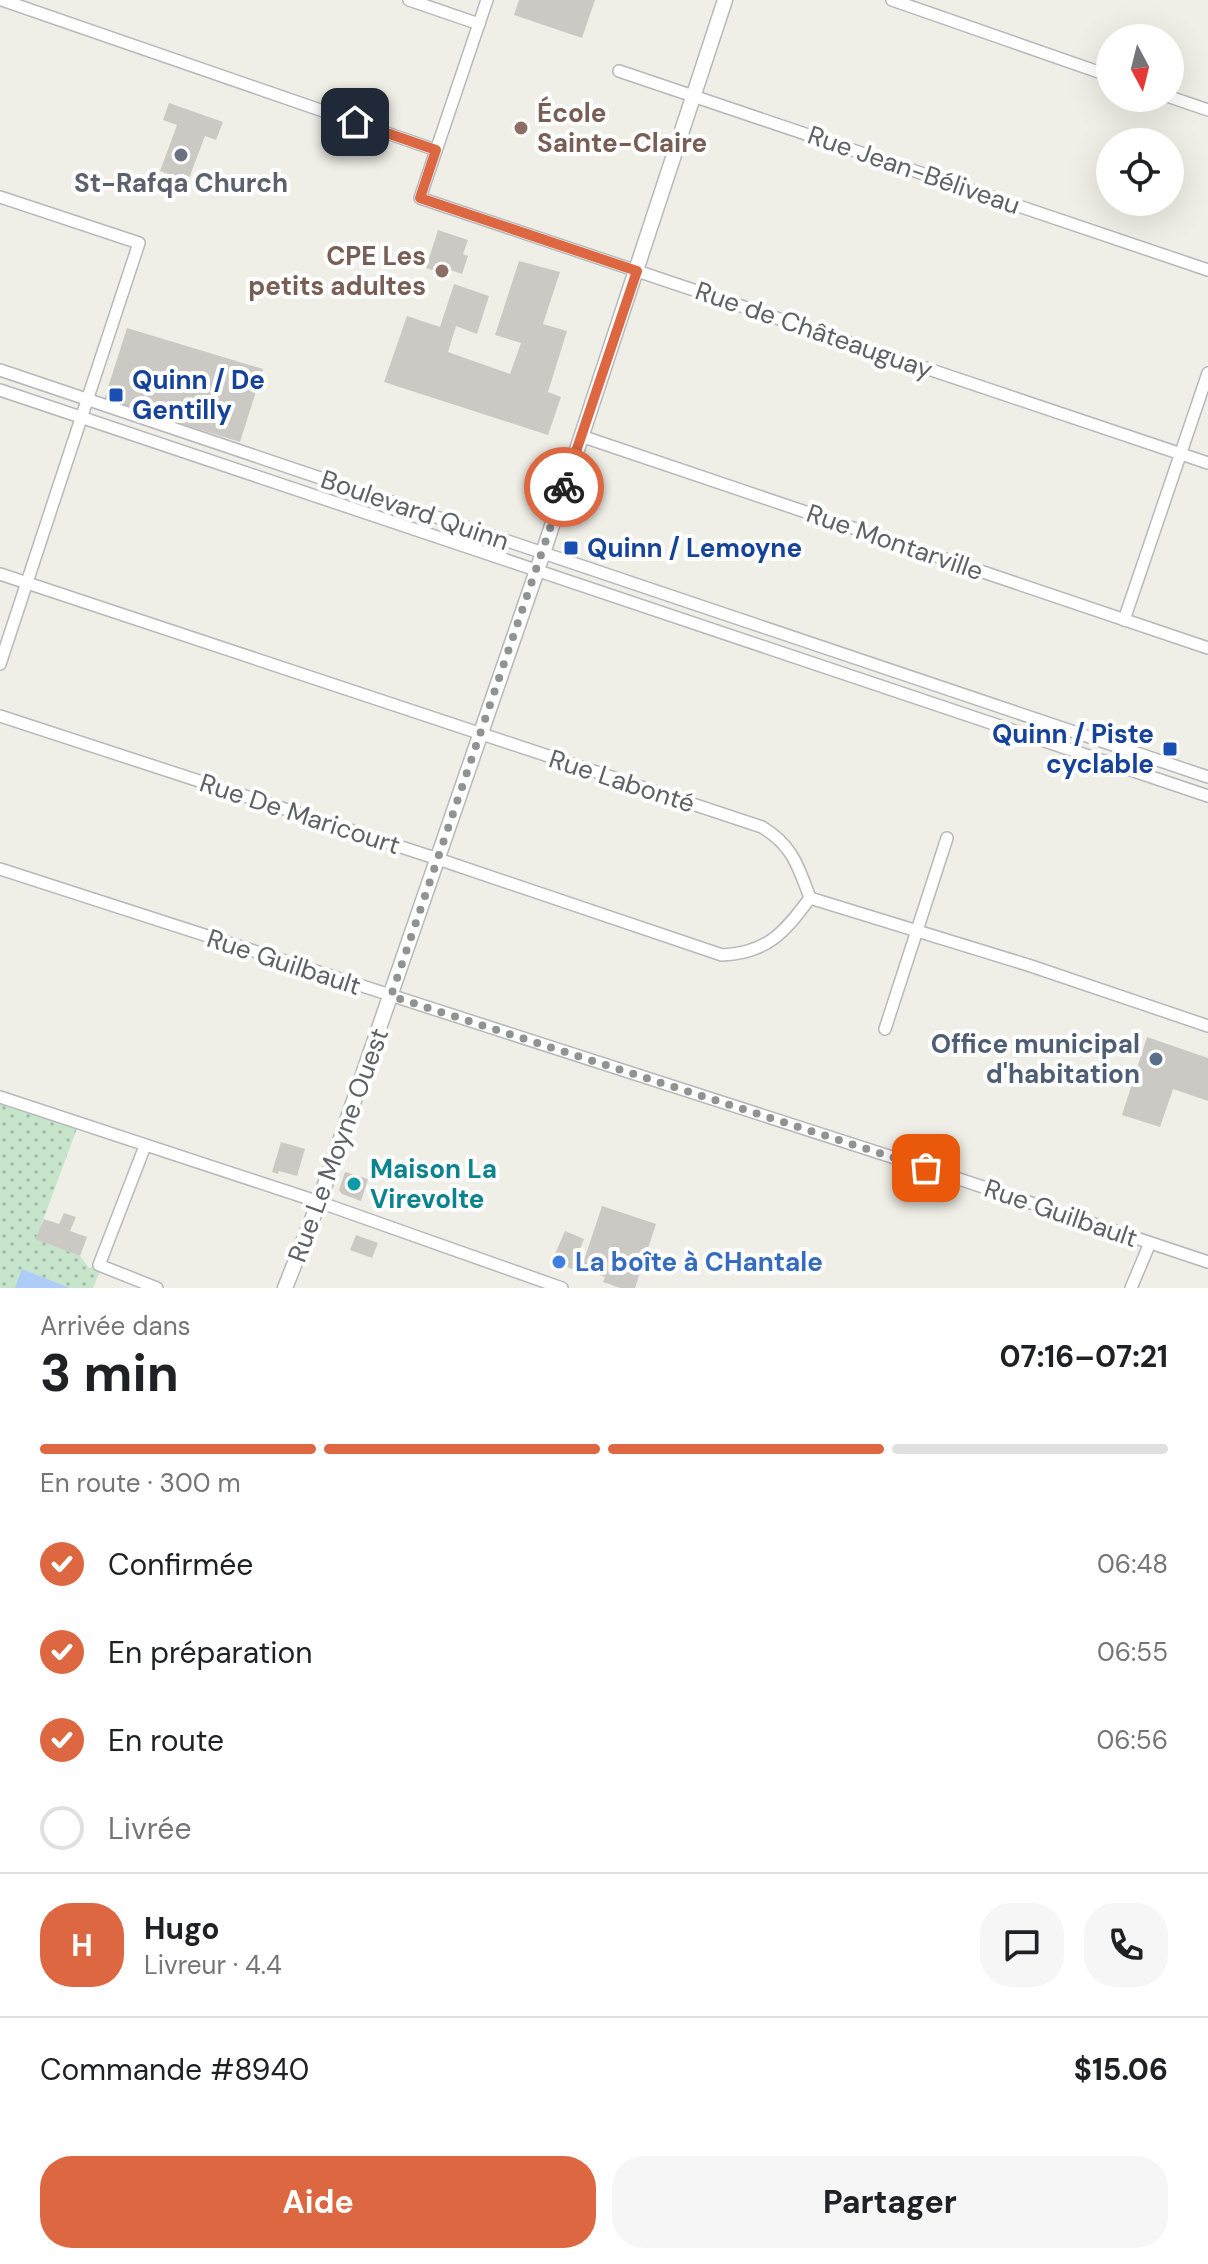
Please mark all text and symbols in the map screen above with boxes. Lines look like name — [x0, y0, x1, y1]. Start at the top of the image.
north arrow — [1096, 24, 1184, 112]
map controls — [1096, 24, 1184, 216]
pin — [321, 88, 389, 156]
place label: École Sainte-Claire — [537, 96, 707, 160]
icon: home — [333, 100, 377, 144]
street label: Rue Jean-Béliveau — [803, 118, 1025, 222]
marker: École Sainte-Claire — [512, 119, 530, 137]
button: locate — [1096, 128, 1184, 216]
marker: St-Rafqa Church — [172, 146, 190, 164]
place label: St-Rafqa Church — [74, 166, 288, 200]
place label: CPE Les petits adultes — [248, 239, 426, 303]
marker: CPE Les petits adultes — [433, 262, 451, 280]
street label: Rue de Châteauguay — [691, 273, 937, 387]
place label: Quinn / De Gentilly — [132, 363, 265, 427]
marker: Quinn / De Gentilly — [107, 386, 125, 404]
courier — [524, 447, 604, 527]
street label: Boulevard Quinn — [316, 462, 514, 558]
icon: bike — [542, 465, 586, 509]
street label: Rue Montarville — [802, 496, 988, 588]
place label: Quinn / Lemoyne — [587, 531, 802, 565]
marker: Quinn / Lemoyne — [562, 539, 580, 557]
place label: Quinn / Piste cyclable — [992, 717, 1154, 781]
marker: Quinn / Piste cyclable — [1161, 740, 1179, 758]
street label: Rue Labonté — [545, 741, 699, 821]
street label: Rue De Maricourt — [196, 766, 404, 862]
street label: Rue Guilbault — [203, 921, 365, 1003]
street label: Rue Le Moyne Ouest — [280, 1023, 396, 1267]
place label: Office municipal d'habitation — [931, 1027, 1140, 1091]
marker: Office municipal d'habitation — [1147, 1050, 1165, 1068]
pin — [892, 1134, 960, 1202]
icon: bag — [904, 1146, 948, 1190]
place label: Maison La Virevolte — [370, 1152, 497, 1216]
street label: Rue Guilbault — [980, 1171, 1142, 1255]
marker: Maison La Virevolte — [345, 1175, 363, 1193]
place label: La boîte à CHantale — [575, 1245, 823, 1279]
marker: La boîte à CHantale — [550, 1253, 568, 1271]
text: Arrivée dans — [40, 1309, 191, 1343]
text: 07:16–07:21 — [1000, 1337, 1168, 1376]
text: 3 min — [40, 1339, 179, 1407]
text: En route · 300 m — [40, 1466, 241, 1500]
icon: check — [40, 1542, 84, 1586]
text: Confirmée — [108, 1545, 253, 1584]
text: 06:48 — [1097, 1547, 1168, 1581]
icon: check — [40, 1630, 84, 1674]
text: En préparation — [108, 1633, 313, 1672]
text: 06:55 — [1097, 1635, 1168, 1669]
icon: check — [40, 1718, 84, 1762]
text: En route — [108, 1721, 224, 1760]
text: 06:56 — [1096, 1723, 1168, 1757]
text: Livrée — [108, 1809, 191, 1848]
button: chat — [980, 1903, 1064, 1987]
button: phone — [1084, 1903, 1168, 1987]
text: Hugo — [144, 1909, 219, 1948]
text: H — [71, 1926, 93, 1965]
text: Livreur · 4.4 — [144, 1948, 282, 1982]
text: Commande #8940 — [40, 2050, 309, 2089]
text: $15.06 — [1074, 2050, 1168, 2089]
button: Aide — [40, 2156, 596, 2248]
button: Partager — [612, 2156, 1168, 2248]

